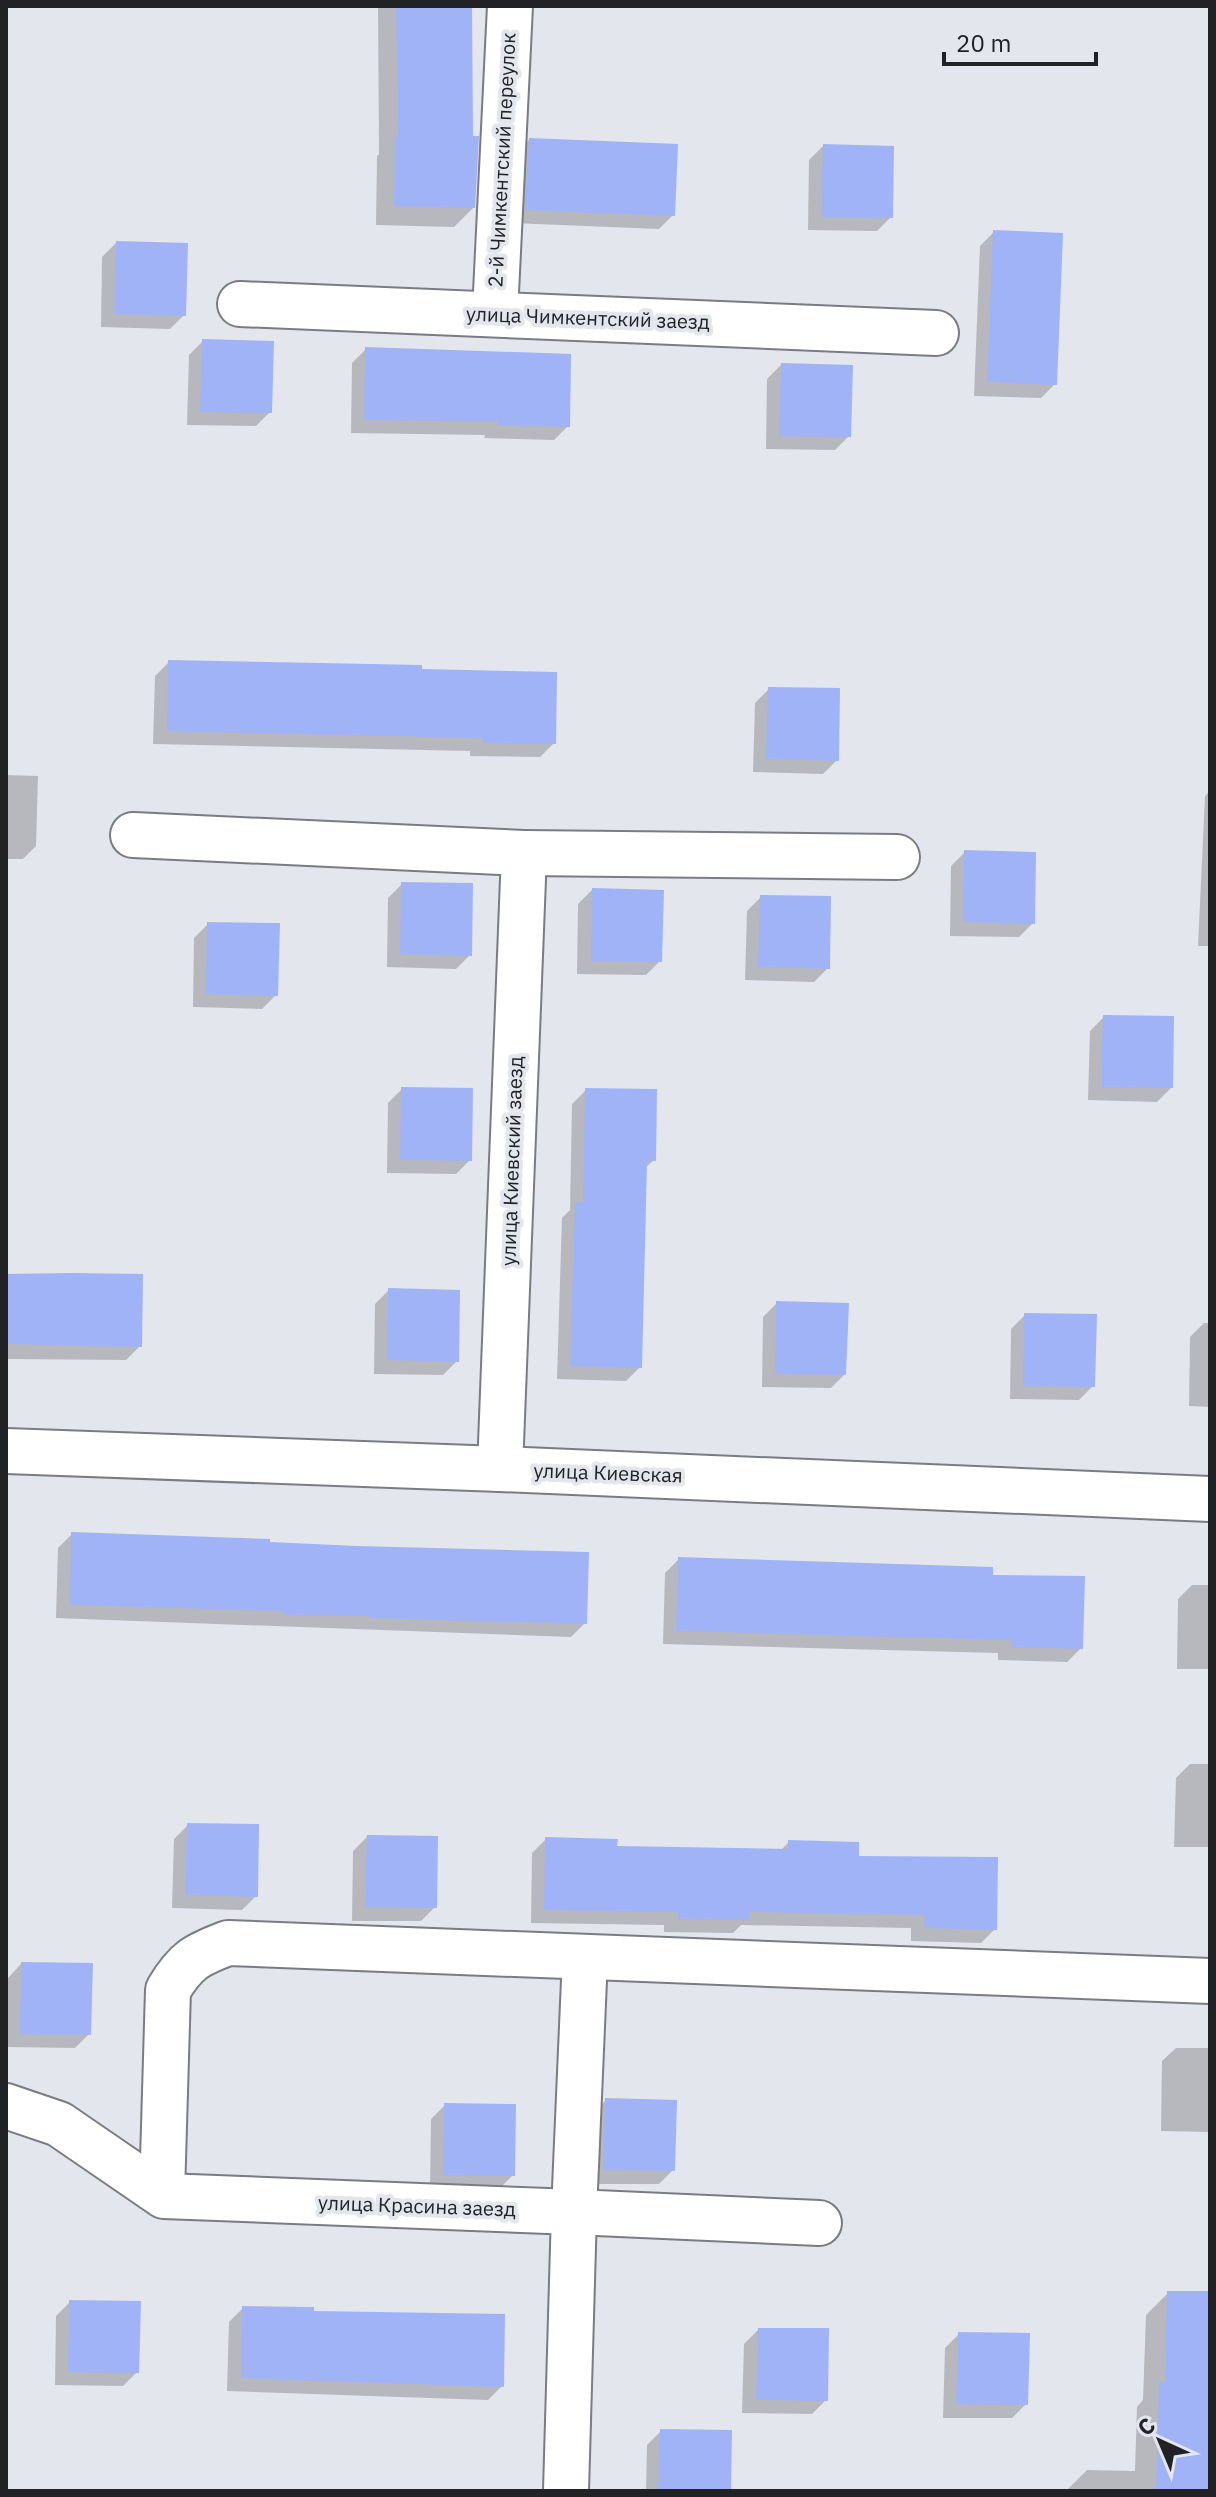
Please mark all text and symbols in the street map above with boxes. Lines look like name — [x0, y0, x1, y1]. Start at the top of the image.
scale bar — [944, 16, 1096, 66]
text: 20 m — [956, 27, 1011, 59]
street label: 2-й Чимкентский переулок — [481, 32, 522, 288]
street label: улица Чимкентский заезд — [466, 300, 711, 335]
street label: улица Киевский заезд — [494, 1056, 529, 1266]
street label: улица Киевская — [533, 1456, 683, 1489]
street label: улица Красина заезд — [318, 2189, 517, 2222]
north arrow — [1120, 2401, 1200, 2481]
text: С — [1131, 2411, 1161, 2442]

